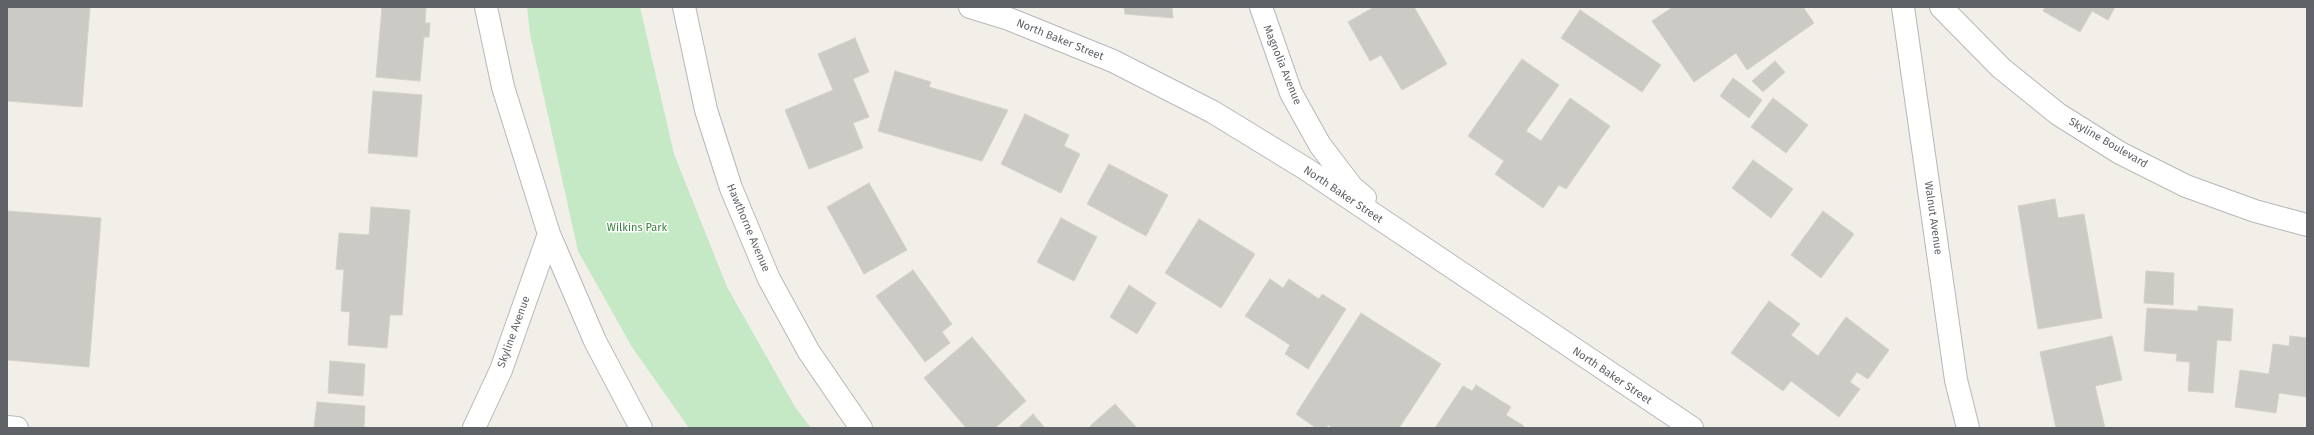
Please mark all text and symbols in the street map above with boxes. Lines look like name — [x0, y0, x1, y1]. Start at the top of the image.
street label: North Baker Street — [1015, 17, 1105, 63]
street label: Magnolia Avenue — [1260, 23, 1304, 107]
street label: Skyline Boulevard — [2066, 115, 2150, 171]
street label: North Baker Street — [1301, 164, 1385, 226]
street label: Walnut Avenue — [1921, 180, 1945, 256]
street label: Hawthorne Avenue — [724, 182, 772, 274]
park label: Wilkins Park — [607, 221, 667, 235]
street label: Skyline Avenue — [495, 294, 533, 370]
street label: North Baker Street — [1570, 345, 1654, 407]

